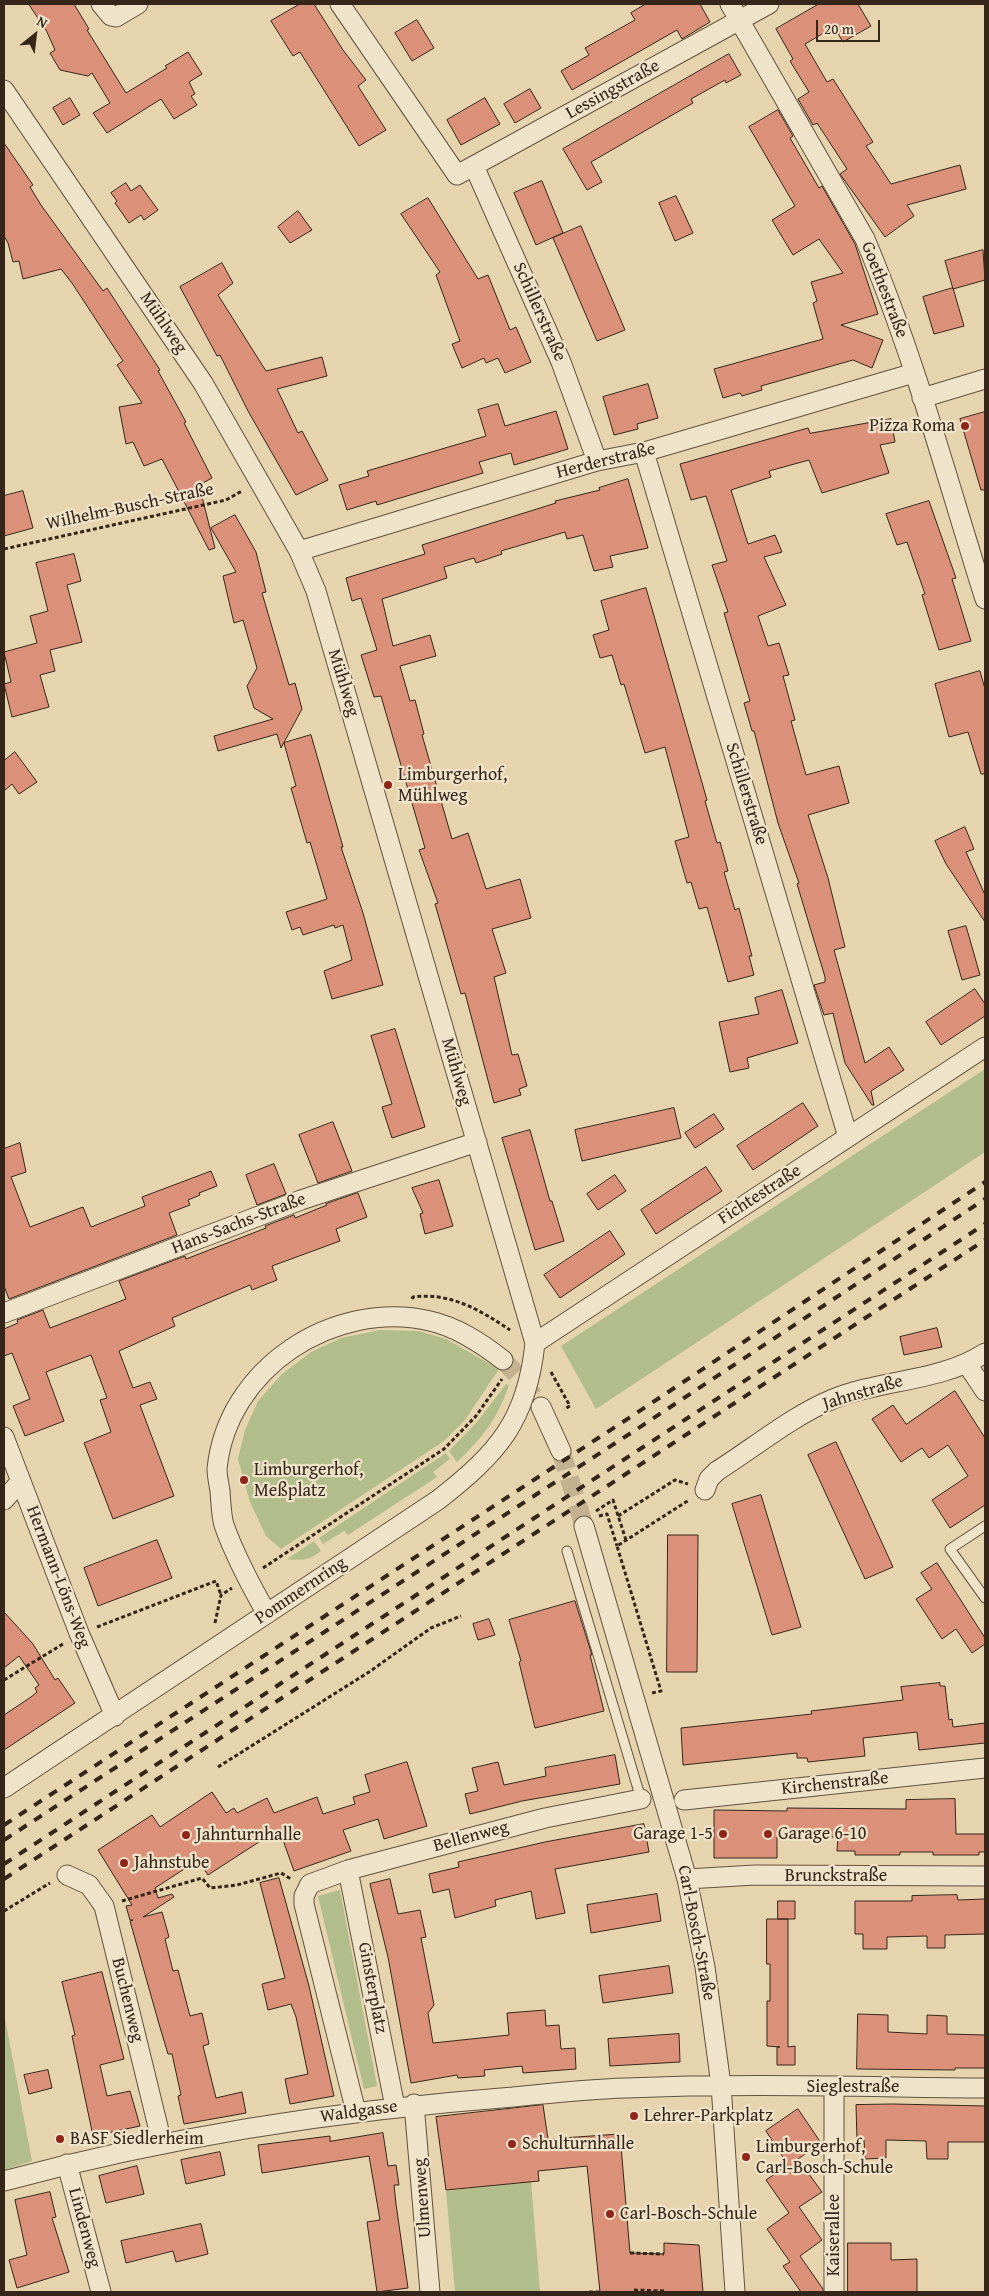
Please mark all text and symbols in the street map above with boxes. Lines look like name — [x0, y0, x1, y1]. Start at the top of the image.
north arrow — [10, 10, 60, 60]
scale bar — [819, 10, 883, 42]
text: N — [33, 11, 51, 33]
text: 20 m — [824, 18, 854, 39]
street label: Lessingstraße — [562, 55, 664, 125]
street label: Goethestraße — [856, 239, 912, 341]
street label: Schillerstraße — [508, 259, 570, 365]
street label: Mühlweg — [135, 288, 191, 358]
place label: Pizza Roma — [869, 415, 955, 437]
marker: Pizza Roma — [959, 420, 971, 432]
street label: Herderstraße — [554, 438, 658, 484]
street label: Wilhelm-Busch-Straße — [44, 479, 216, 535]
street label: Mühlweg — [323, 647, 363, 719]
street label: Schillerstraße — [720, 740, 772, 848]
place label: Limburgerhof, Mühlweg — [398, 764, 507, 806]
marker: Limburgerhof, Mühlweg — [382, 779, 394, 791]
street label: Mühlweg — [436, 1036, 476, 1108]
street label: Fichtestraße — [714, 1160, 806, 1230]
street label: Hans-Sachs-Straße — [169, 1188, 309, 1260]
street label: Jahnstraße — [820, 1371, 906, 1415]
place label: Limburgerhof, Meßplatz — [254, 1459, 363, 1502]
marker: Limburgerhof, Meßplatz — [238, 1474, 250, 1486]
street label: Hermann-Löns-Weg — [21, 1503, 95, 1651]
street label: Pommernring — [251, 1552, 351, 1630]
street label: Kirchenstraße — [780, 1768, 890, 1800]
street label: Bellenweg — [431, 1817, 511, 1857]
place label: Garage 1-5 — [633, 1823, 713, 1845]
place label: Garage 6-10 — [778, 1823, 866, 1845]
place label: Jahnturnhalle — [196, 1824, 301, 1846]
marker: Garage 1-5 — [717, 1828, 729, 1840]
marker: Garage 6-10 — [762, 1828, 774, 1840]
marker: Jahnturnhalle — [180, 1829, 192, 1841]
place label: Jahnstube — [134, 1852, 209, 1874]
marker: Jahnstube — [118, 1857, 130, 1869]
street label: Carl-Bosch-Straße — [672, 1864, 720, 2002]
street label: Brunckstraße — [785, 1865, 887, 1887]
street label: Ginsterplatz — [353, 1940, 391, 2036]
street label: Buchenweg — [106, 1956, 148, 2044]
street label: Sieglestraße — [807, 2076, 899, 2098]
street label: Waldgasse — [319, 2096, 399, 2128]
place label: Lehrer-Parkplatz — [644, 2105, 773, 2127]
marker: Lehrer-Parkplatz — [628, 2110, 640, 2122]
place label: BASF Siedlerheim — [70, 2128, 204, 2150]
marker: BASF Siedlerheim — [54, 2133, 66, 2145]
place label: Schulturnhalle — [522, 2133, 634, 2155]
place label: Limburgerhof, Carl-Bosch-Schule — [756, 2136, 893, 2178]
marker: Schulturnhalle — [506, 2138, 518, 2150]
marker: Limburgerhof, Carl-Bosch-Schule — [740, 2151, 752, 2163]
street label: Ulmenweg — [409, 2157, 437, 2239]
street label: Lindenweg — [63, 2186, 105, 2270]
street label: Kaiserallee — [823, 2194, 845, 2276]
place label: Carl-Bosch-Schule — [620, 2203, 757, 2225]
marker: Carl-Bosch-Schule — [604, 2208, 616, 2220]

